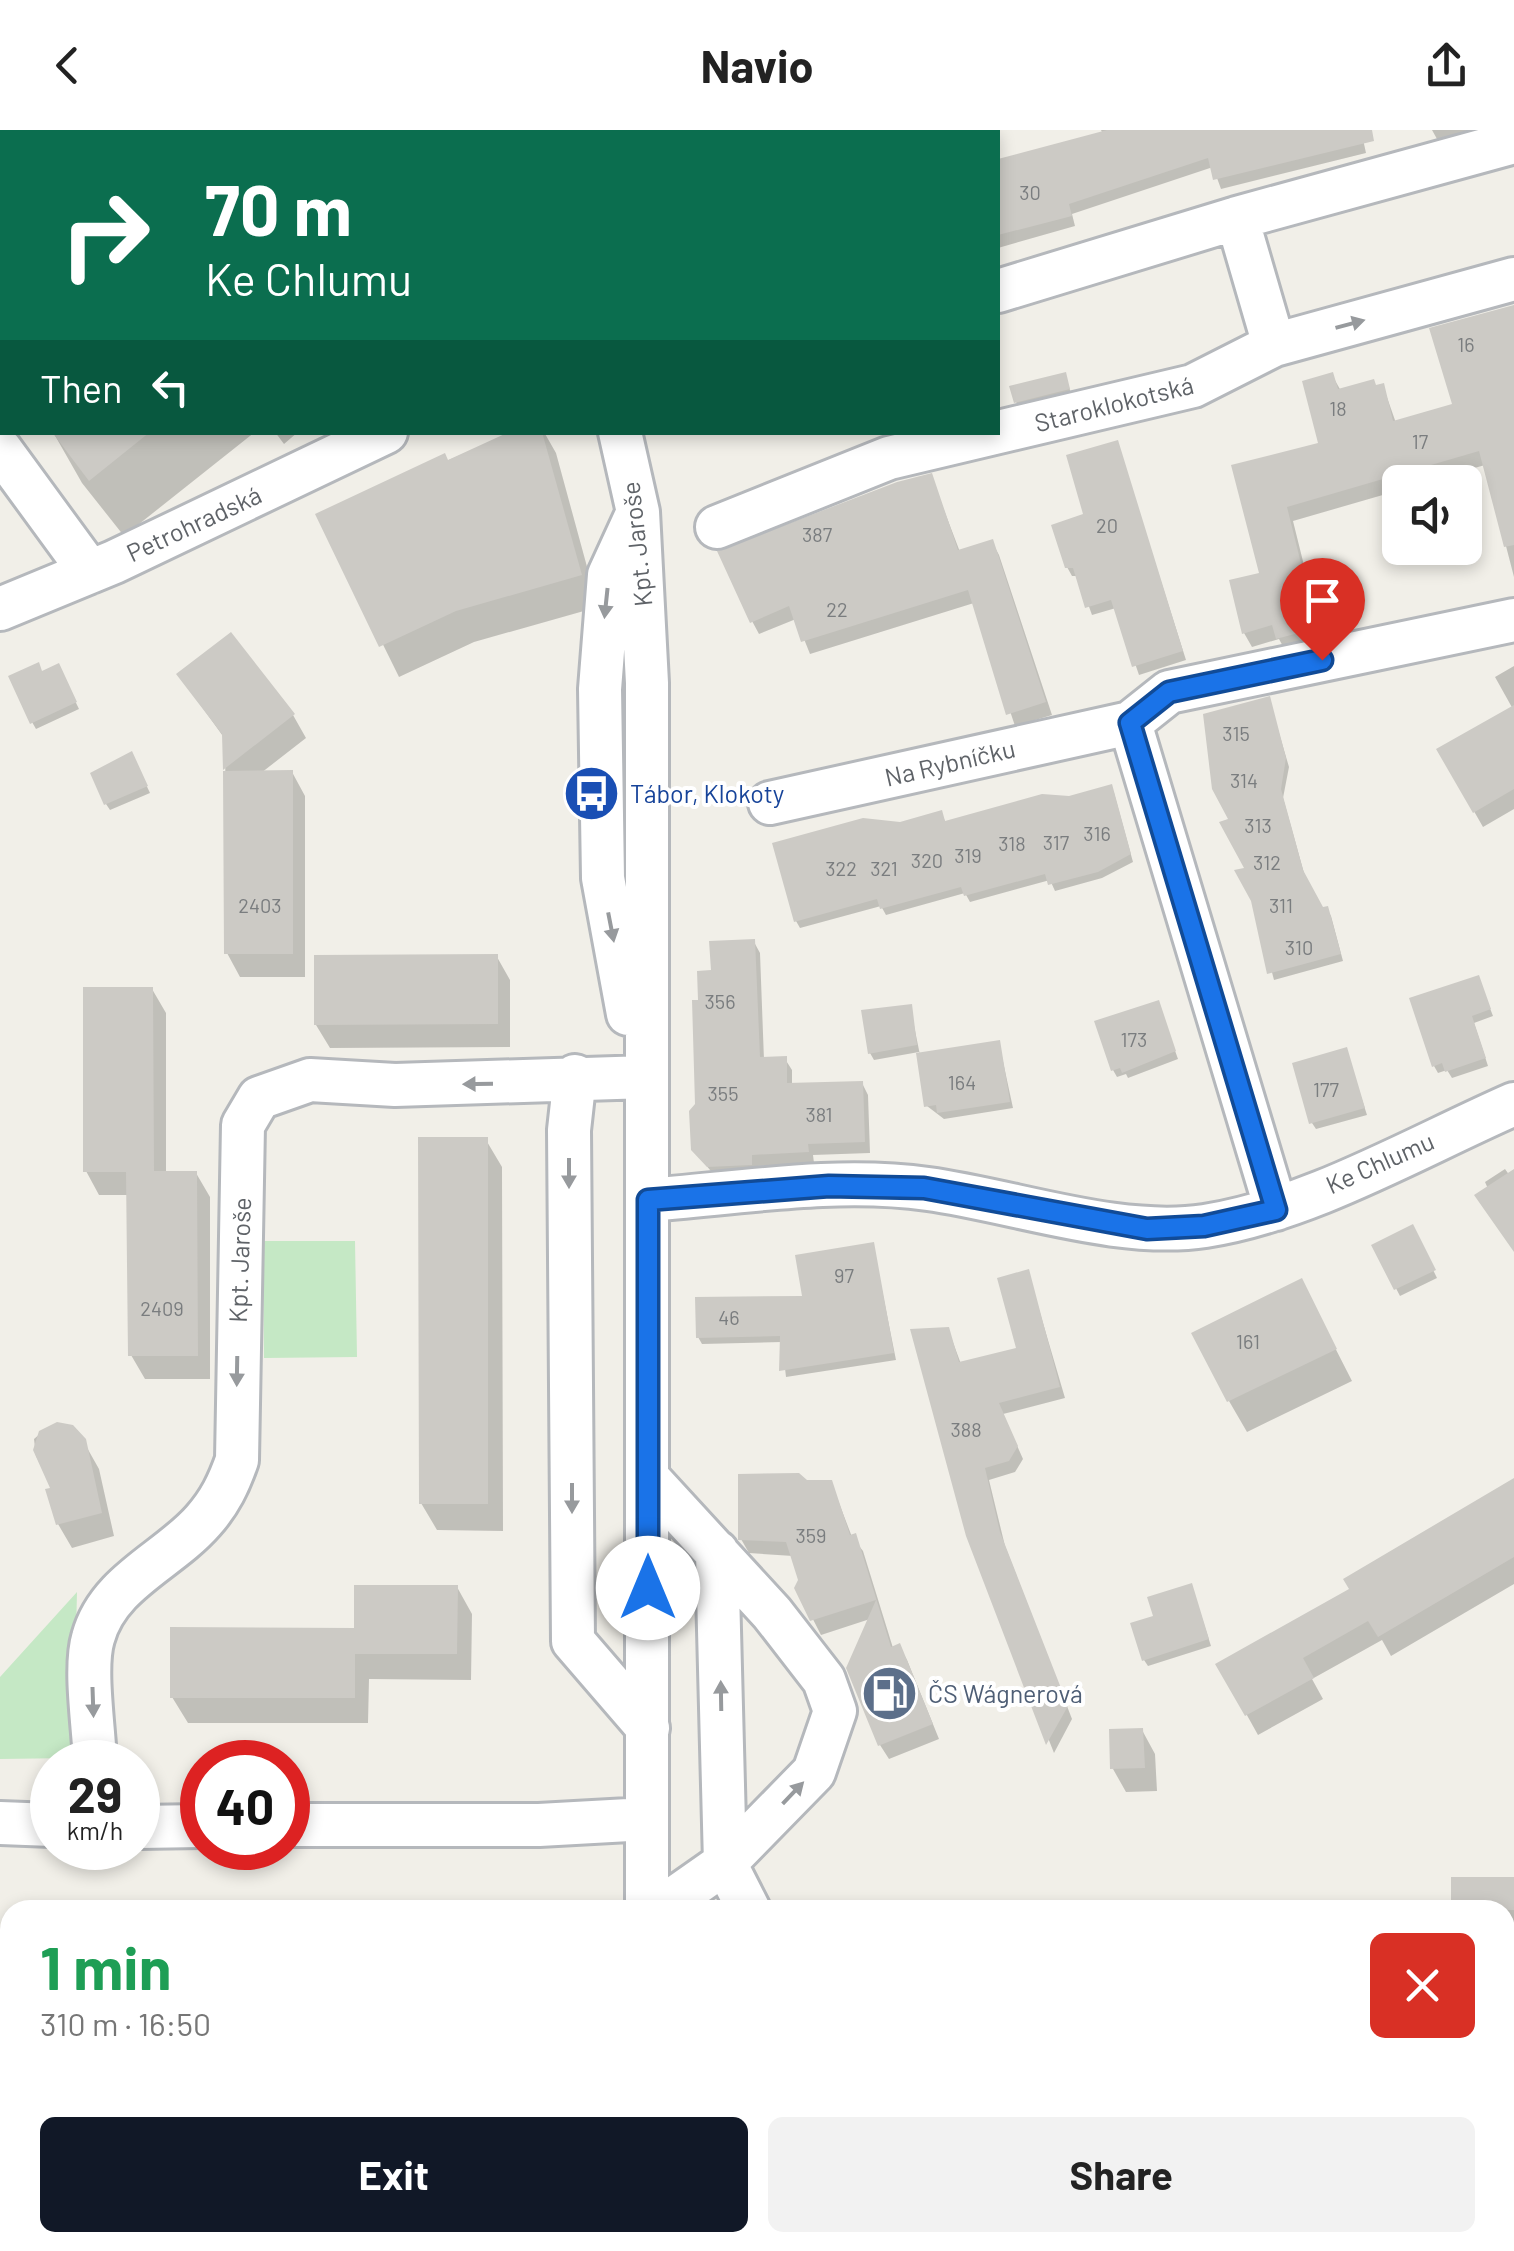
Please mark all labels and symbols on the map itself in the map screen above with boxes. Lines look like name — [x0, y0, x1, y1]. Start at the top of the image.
house number: 30 — [1019, 180, 1041, 204]
one-way arrow — [1335, 316, 1366, 332]
house number: 16 — [1457, 332, 1475, 356]
street label: Staroklokotská — [1031, 369, 1196, 437]
house number: 18 — [1329, 396, 1347, 420]
house number: 17 — [1412, 429, 1429, 453]
street label: Petrohradská — [121, 479, 266, 567]
street label: Kpt. Jaroše — [615, 480, 657, 608]
house number: 20 — [1096, 513, 1118, 537]
house number: 387 — [802, 522, 833, 546]
pin — [1280, 558, 1365, 661]
one-way arrow — [598, 587, 614, 619]
house number: 22 — [826, 597, 848, 621]
house number: 315 — [1222, 721, 1250, 745]
street label: Na Rybníčku — [882, 732, 1018, 792]
bus stop icon: Tábor, Klokoty — [561, 764, 621, 824]
house number: 314 — [1230, 768, 1258, 792]
place label: Tábor, Klokoty — [630, 778, 784, 808]
house number: 313 — [1244, 813, 1272, 837]
house number: 316 — [1083, 821, 1111, 845]
house number: 317 — [1043, 830, 1070, 854]
house number: 318 — [998, 831, 1026, 855]
house number: 319 — [954, 843, 982, 867]
house number: 320 — [911, 848, 943, 872]
house number: 312 — [1253, 850, 1281, 874]
house number: 322 — [825, 856, 857, 880]
house number: 321 — [870, 856, 898, 880]
house number: 2403 — [238, 893, 282, 917]
house number: 311 — [1269, 893, 1293, 917]
one-way arrow — [604, 912, 619, 943]
house number: 310 — [1285, 935, 1313, 959]
house number: 356 — [705, 989, 735, 1013]
house number: 173 — [1121, 1027, 1147, 1051]
house number: 164 — [948, 1070, 976, 1094]
one-way arrow — [461, 1076, 493, 1092]
house number: 177 — [1313, 1077, 1339, 1101]
house number: 355 — [708, 1081, 738, 1105]
house number: 381 — [805, 1102, 833, 1126]
street label: Ke Chlumu — [1321, 1125, 1438, 1199]
one-way arrow — [562, 1158, 578, 1190]
street label: Kpt. Jaroše — [222, 1197, 256, 1323]
house number: 97 — [834, 1263, 854, 1287]
house number: 2409 — [140, 1296, 184, 1320]
house number: 46 — [718, 1305, 740, 1329]
house number: 161 — [1236, 1329, 1260, 1353]
one-way arrow — [229, 1356, 245, 1388]
house number: 388 — [950, 1417, 982, 1441]
one-way arrow — [564, 1483, 580, 1515]
house number: 359 — [796, 1523, 827, 1547]
position arrow — [596, 1536, 700, 1640]
fuel station icon: ČS Wágnerová — [859, 1664, 919, 1724]
place label: ČS Wágnerová — [928, 1678, 1083, 1708]
one-way arrow — [712, 1679, 728, 1711]
one-way arrow — [86, 1687, 102, 1719]
speed limit sign: 40 — [180, 1740, 310, 1870]
one-way arrow — [781, 1782, 804, 1806]

